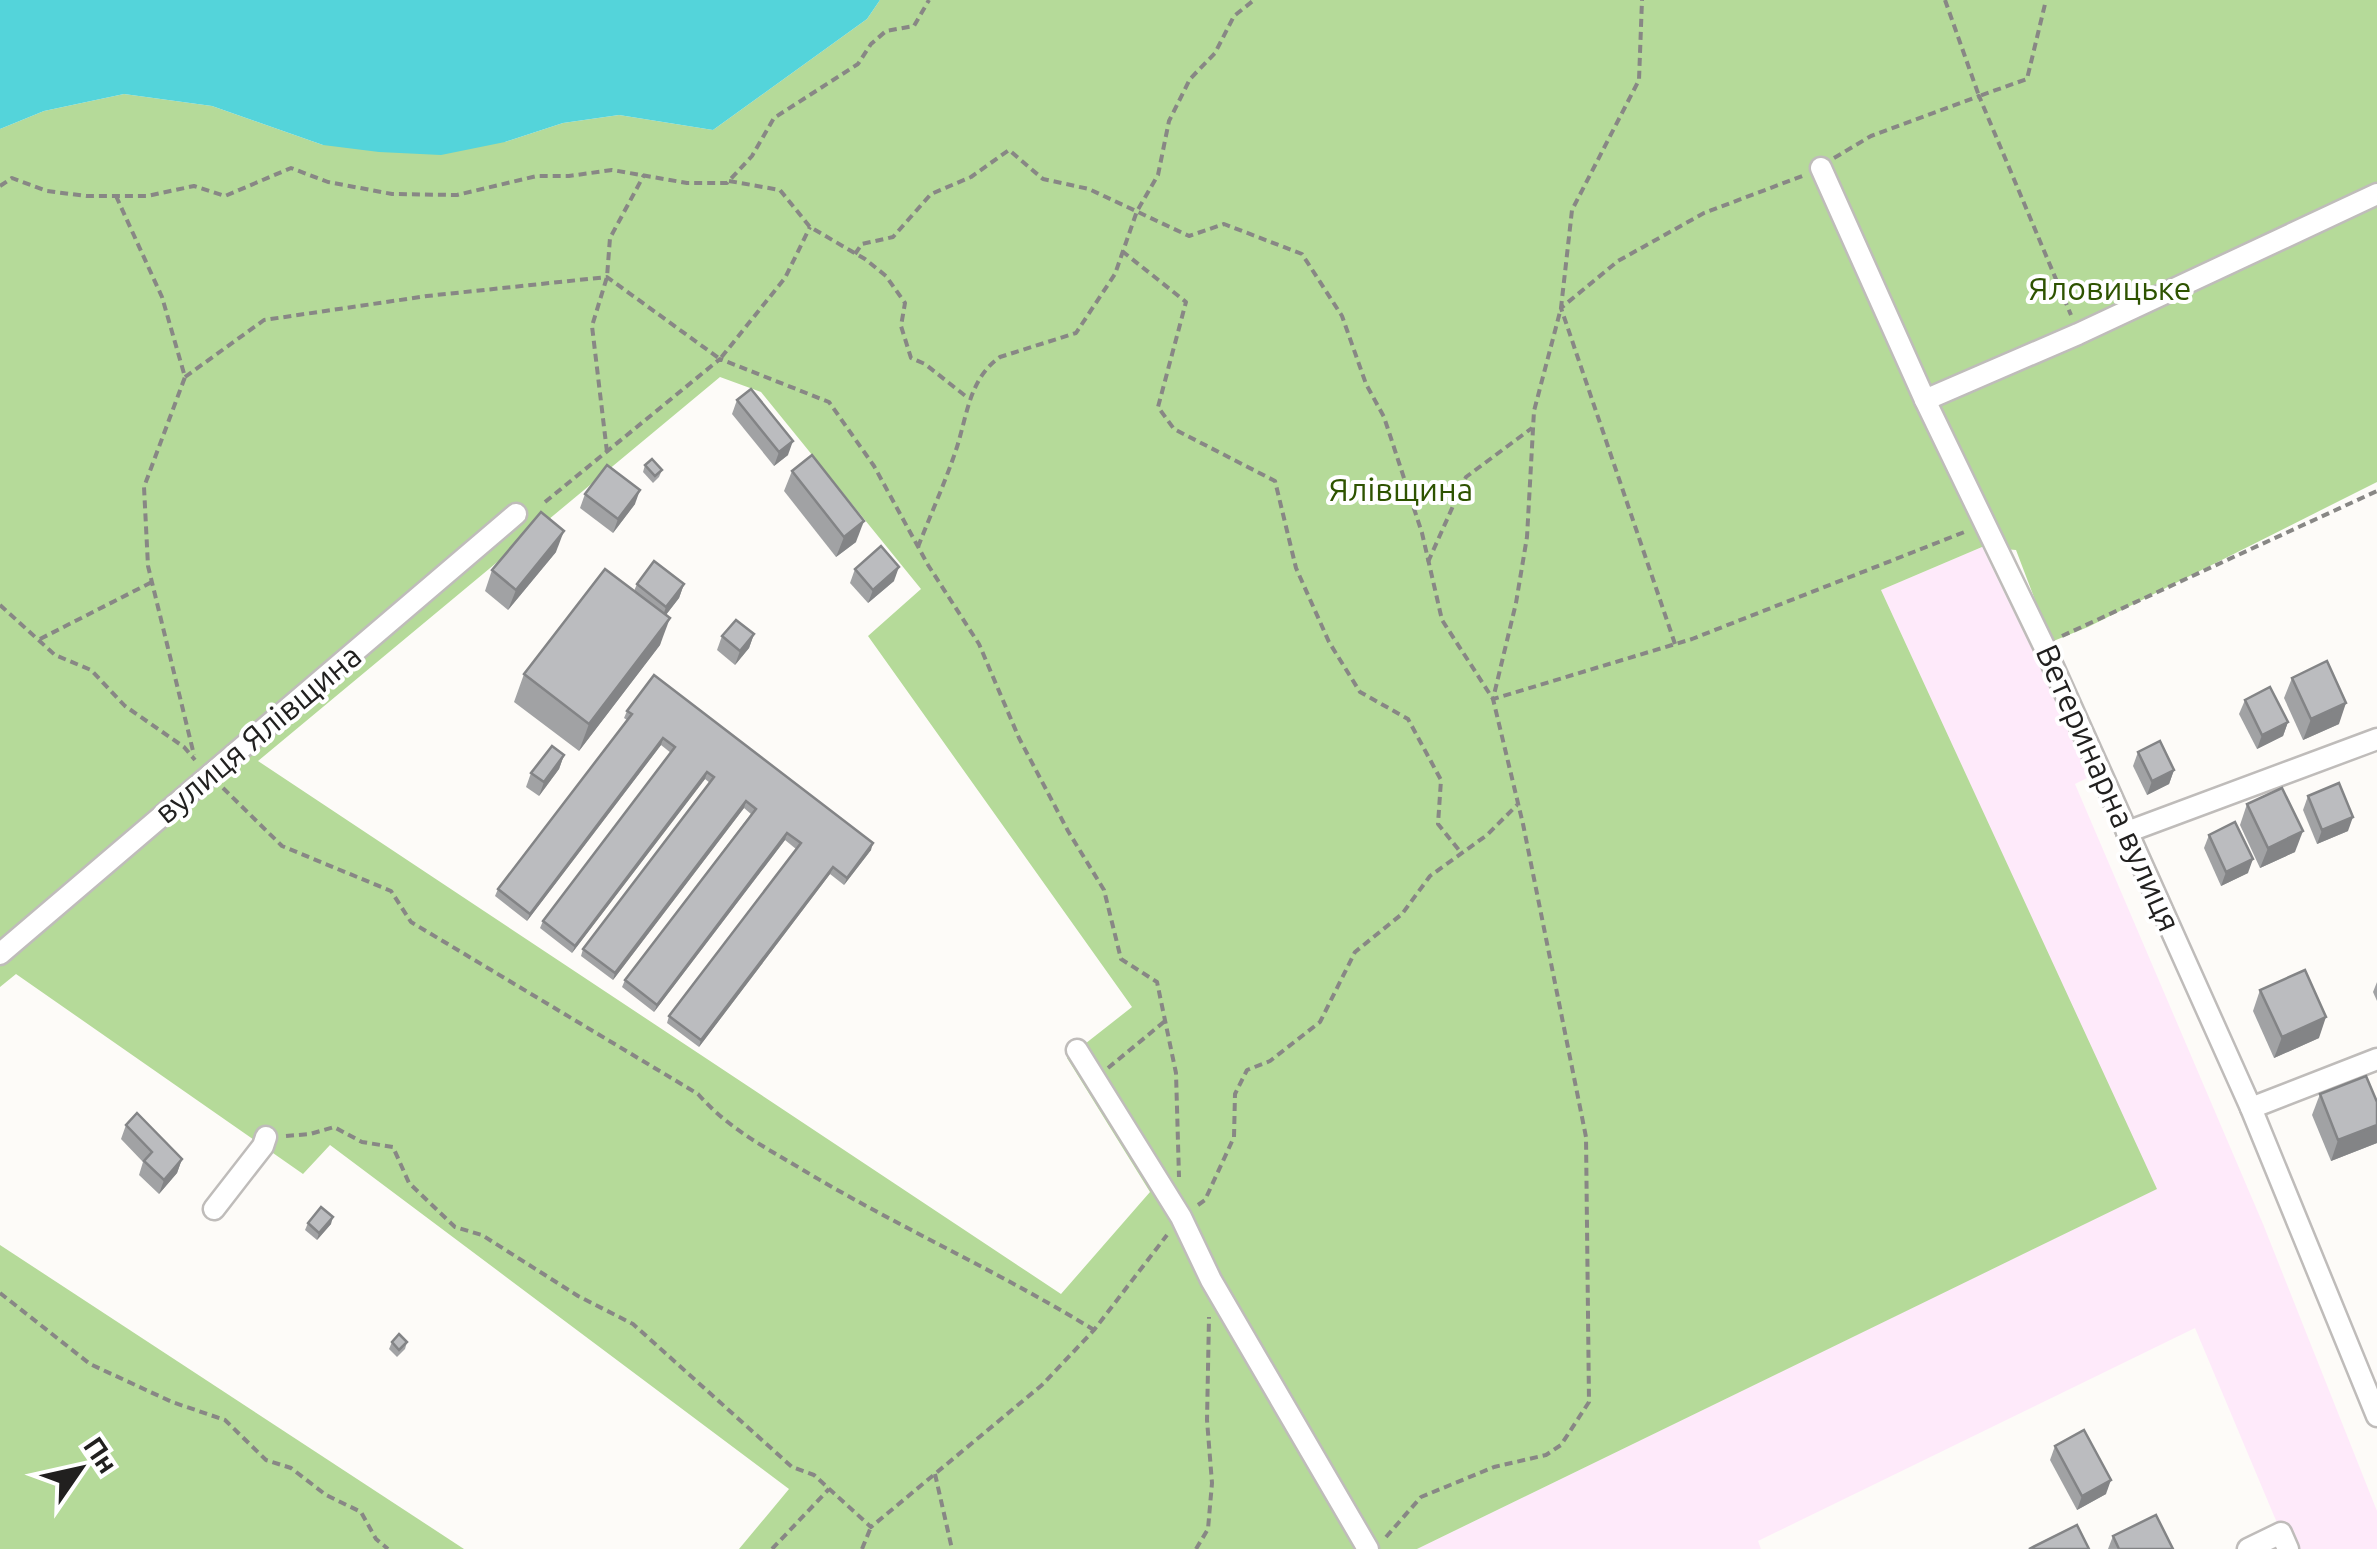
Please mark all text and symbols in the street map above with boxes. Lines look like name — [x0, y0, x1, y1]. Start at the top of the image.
park label: Яловицьке — [2029, 270, 2191, 306]
park label: Ялівщина — [1329, 471, 1473, 507]
street label: вулиця Ялівщина — [147, 637, 368, 830]
street label: Ветеринарна вулиця — [2029, 639, 2188, 936]
north arrow — [30, 1419, 130, 1519]
text: Пн — [78, 1431, 124, 1479]

